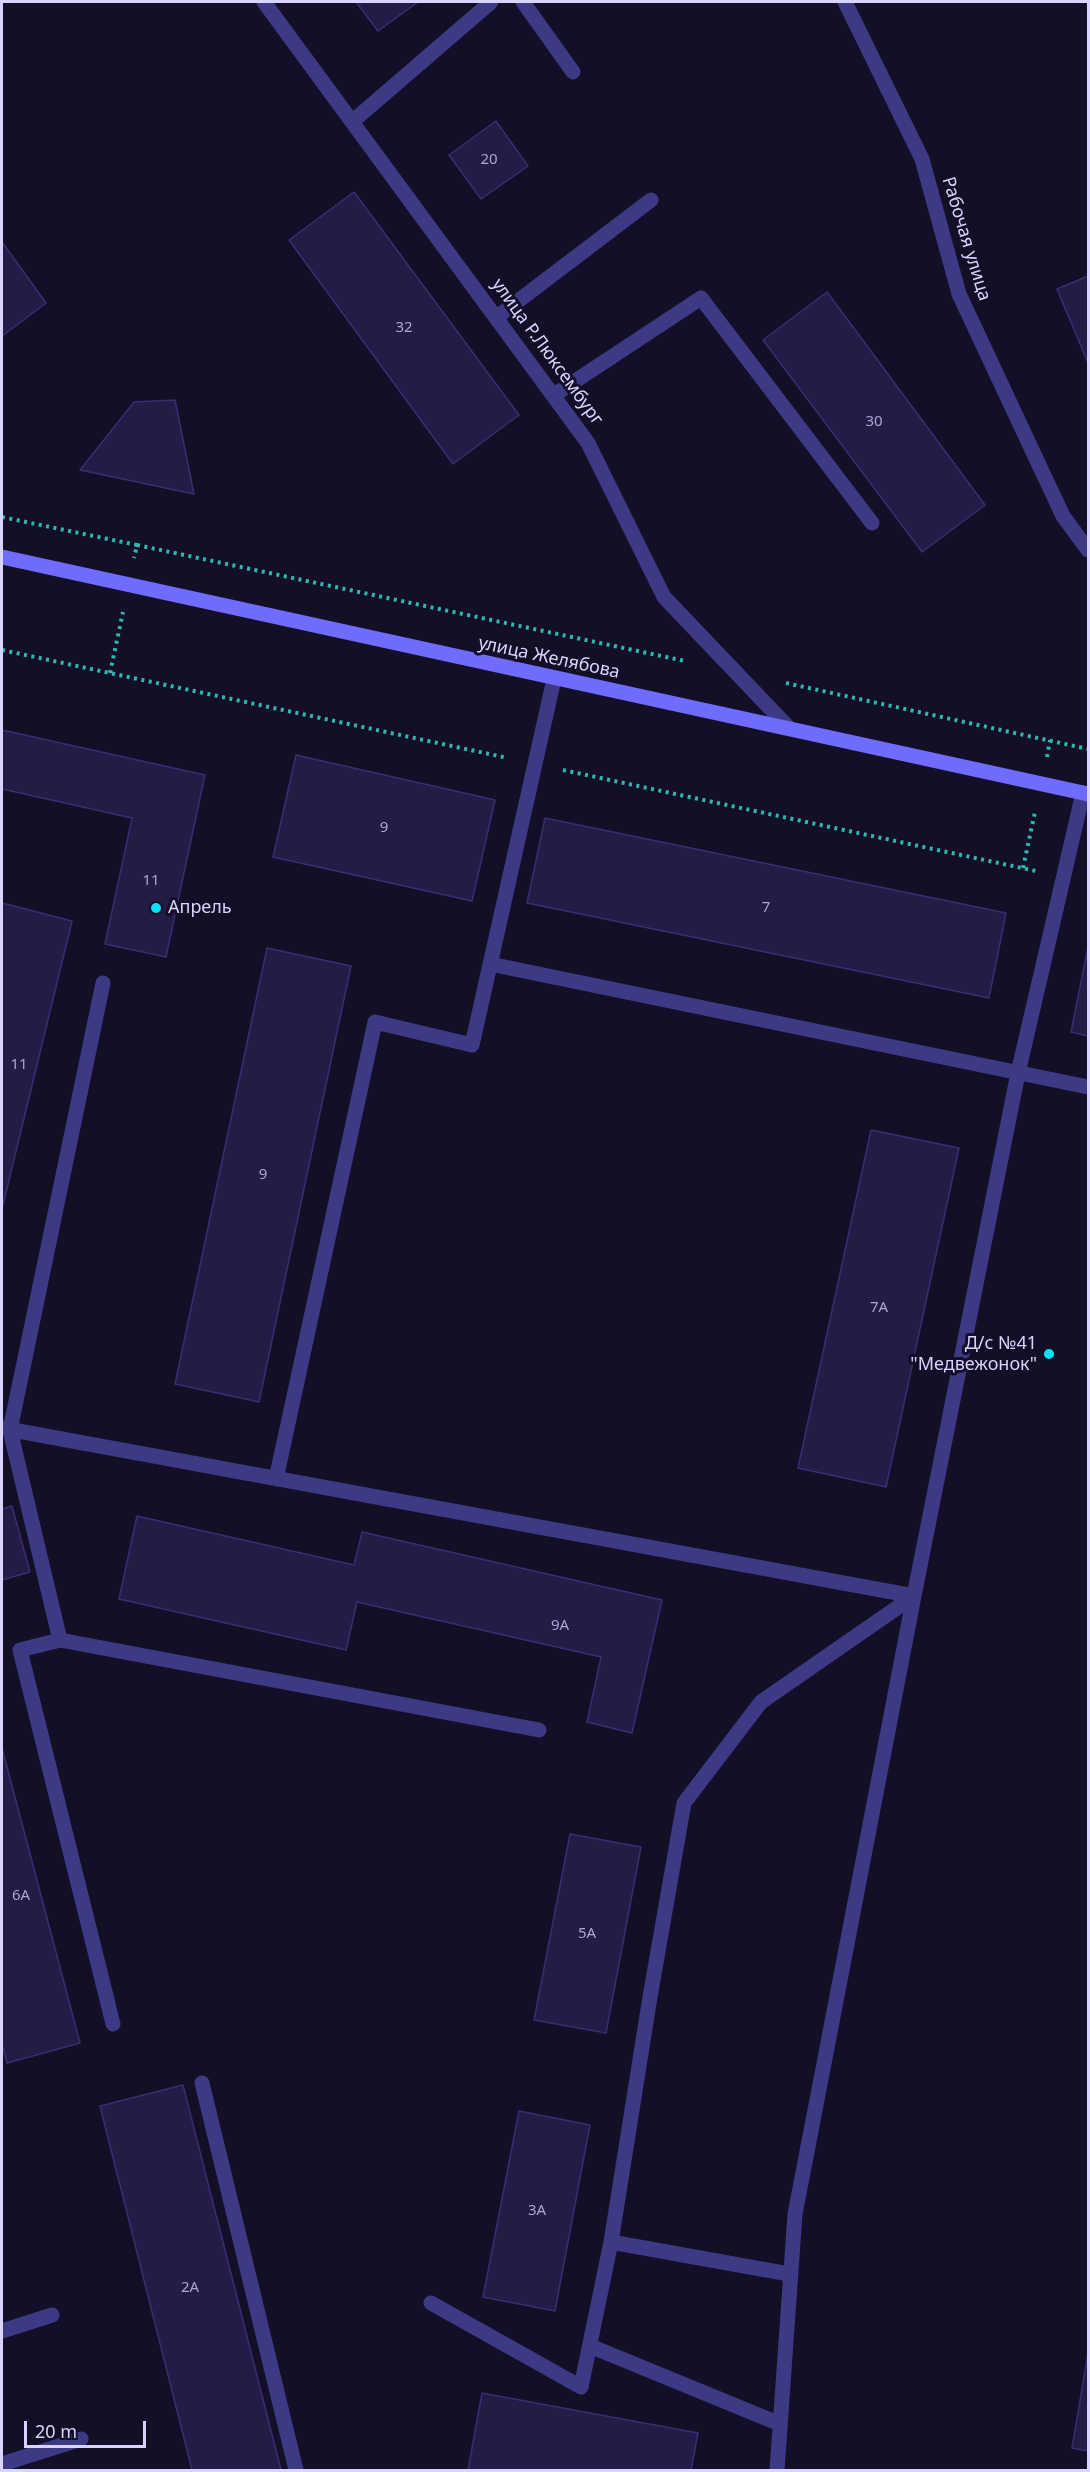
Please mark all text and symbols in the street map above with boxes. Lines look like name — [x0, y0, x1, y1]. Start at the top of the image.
house number: 20 — [480, 151, 498, 169]
street label: Рабочая улица — [937, 174, 995, 304]
street label: улица Р.Люксембург — [487, 275, 607, 429]
house number: 32 — [395, 319, 413, 337]
house number: 30 — [865, 413, 883, 431]
street label: улица Желябова — [476, 632, 622, 684]
house number: 9 — [380, 819, 388, 837]
house number: 11 — [142, 872, 160, 890]
place label: Апрель — [168, 897, 232, 919]
house number: 7 — [762, 899, 770, 917]
marker: Апрель — [149, 901, 163, 915]
house number: 11 — [10, 1056, 28, 1074]
house number: 9 — [259, 1166, 267, 1184]
house number: 7А — [870, 1299, 888, 1317]
place label: Д/с №41 "Медвежонок" — [910, 1333, 1037, 1376]
marker: Д/с №41 "Медвежонок" — [1042, 1347, 1056, 1361]
house number: 9А — [551, 1617, 569, 1635]
house number: 6А — [12, 1887, 30, 1905]
house number: 5А — [578, 1925, 596, 1943]
house number: 3А — [528, 2202, 546, 2220]
house number: 2А — [181, 2279, 199, 2297]
scale bar — [27, 2409, 148, 2447]
text: 20 m — [35, 2419, 77, 2443]

